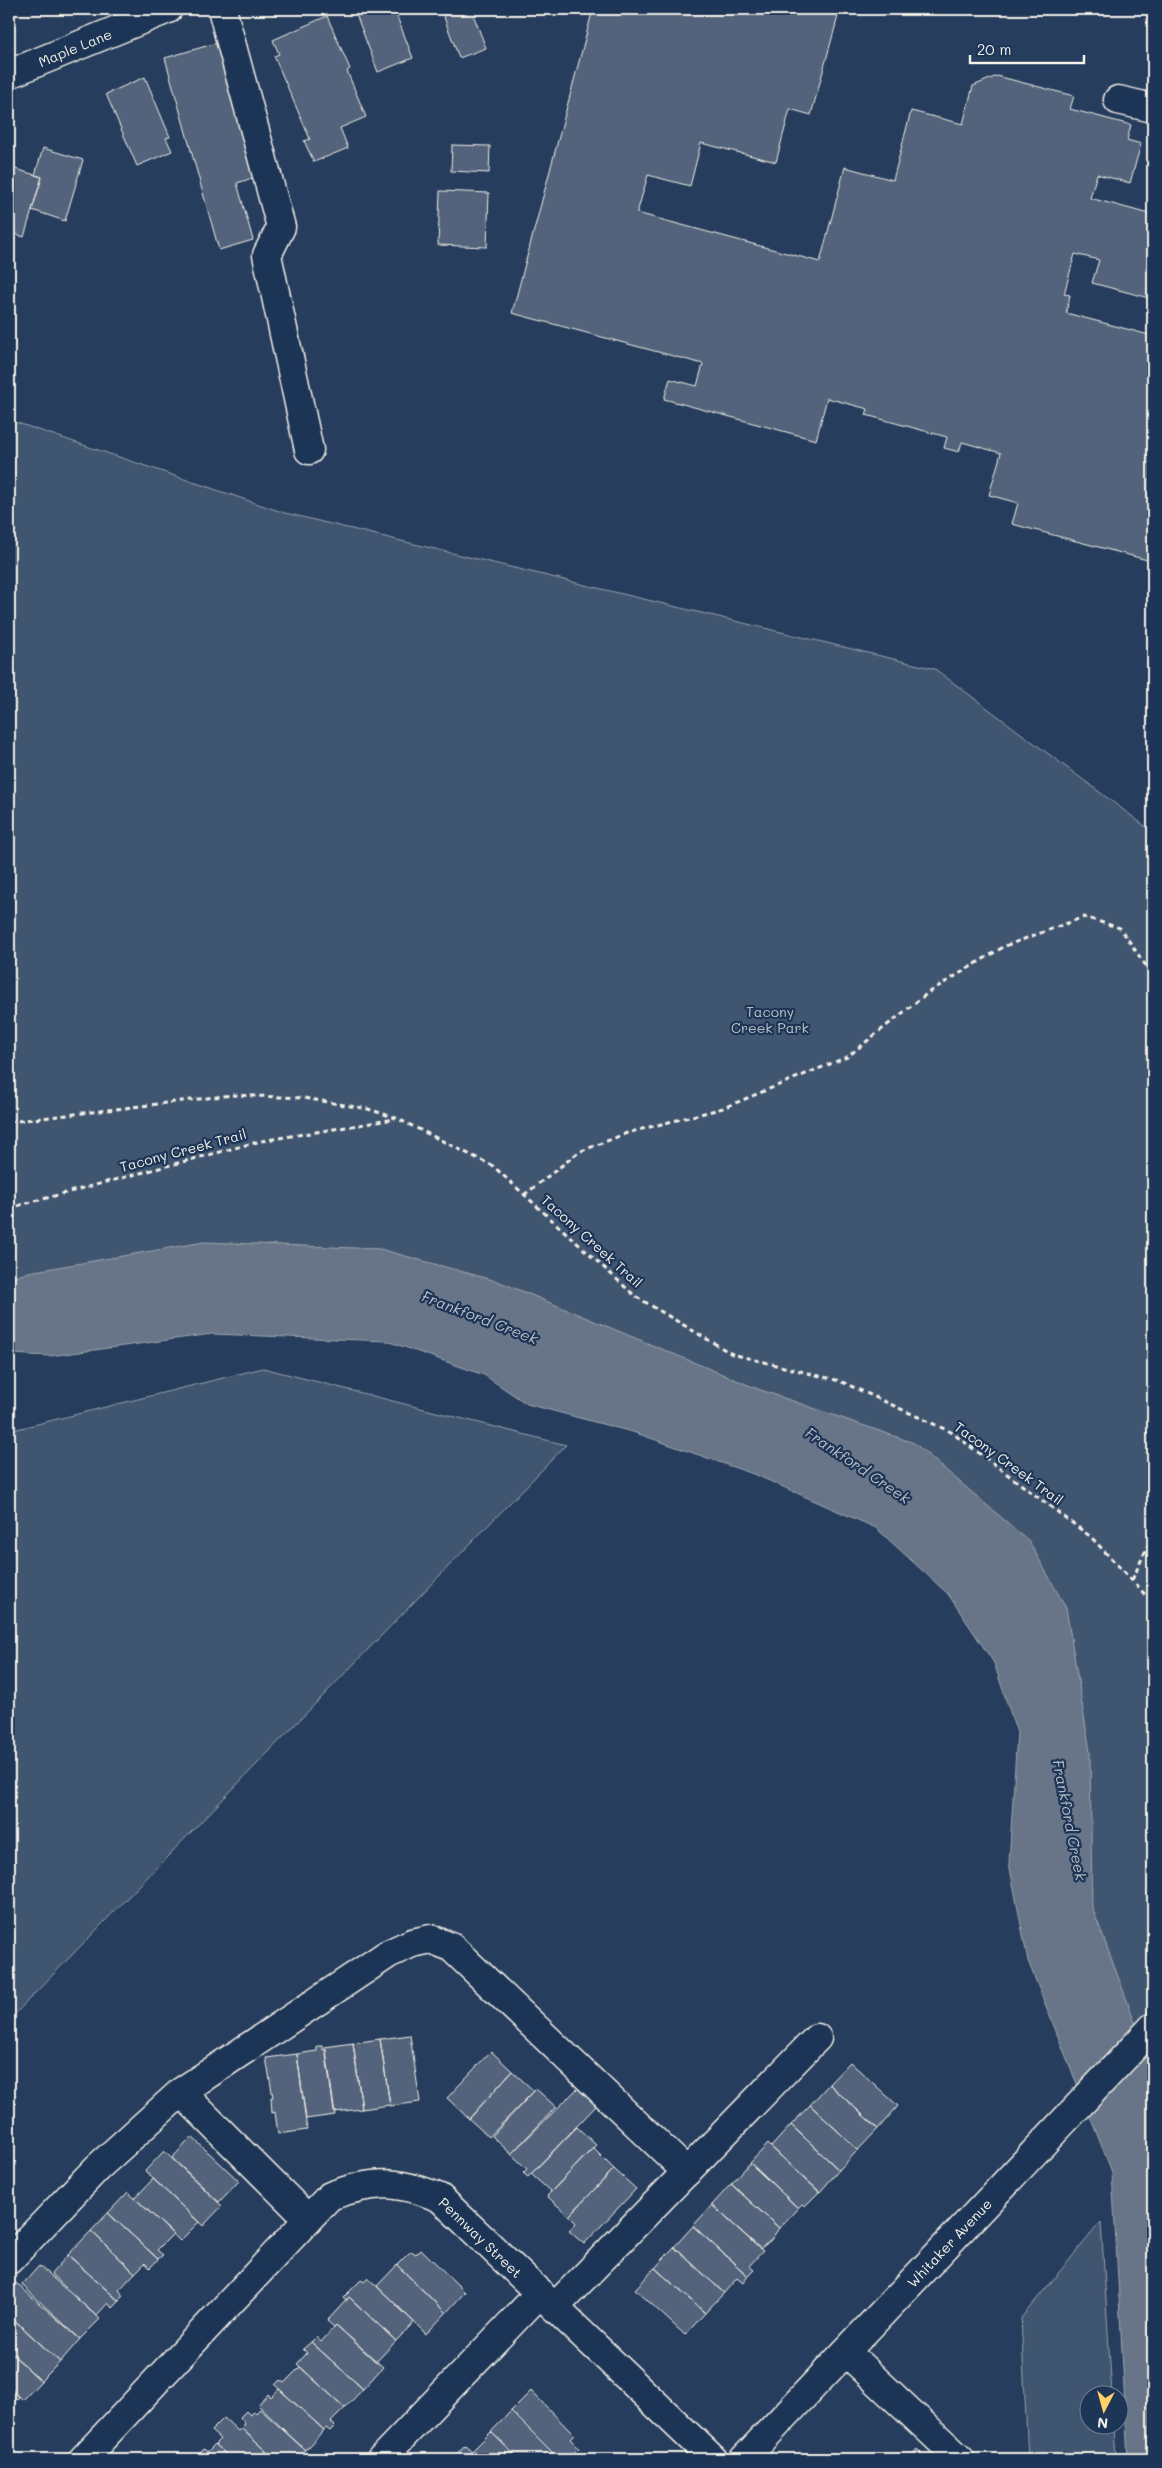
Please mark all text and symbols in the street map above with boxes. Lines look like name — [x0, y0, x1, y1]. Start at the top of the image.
street label: Maple Lane — [35, 24, 114, 71]
scale bar — [970, 32, 1083, 64]
text: 20 m — [977, 39, 1011, 59]
park label: Tacony Creek Park — [731, 1002, 809, 1037]
street label: Tacony Creek Trail — [118, 1124, 248, 1176]
street label: Tacony Creek Trail — [537, 1190, 647, 1292]
water label: Frankford Creek — [419, 1286, 542, 1349]
street label: Tacony Creek Trail — [951, 1417, 1067, 1509]
water label: Frankford Creek — [801, 1422, 915, 1508]
water label: Frankford Creek — [1048, 1758, 1092, 1883]
street label: Pennway Street — [435, 2193, 527, 2282]
street label: Whitaker Avenue — [902, 2194, 995, 2291]
north arrow — [1080, 2386, 1130, 2436]
text: N — [1096, 2413, 1109, 2433]

